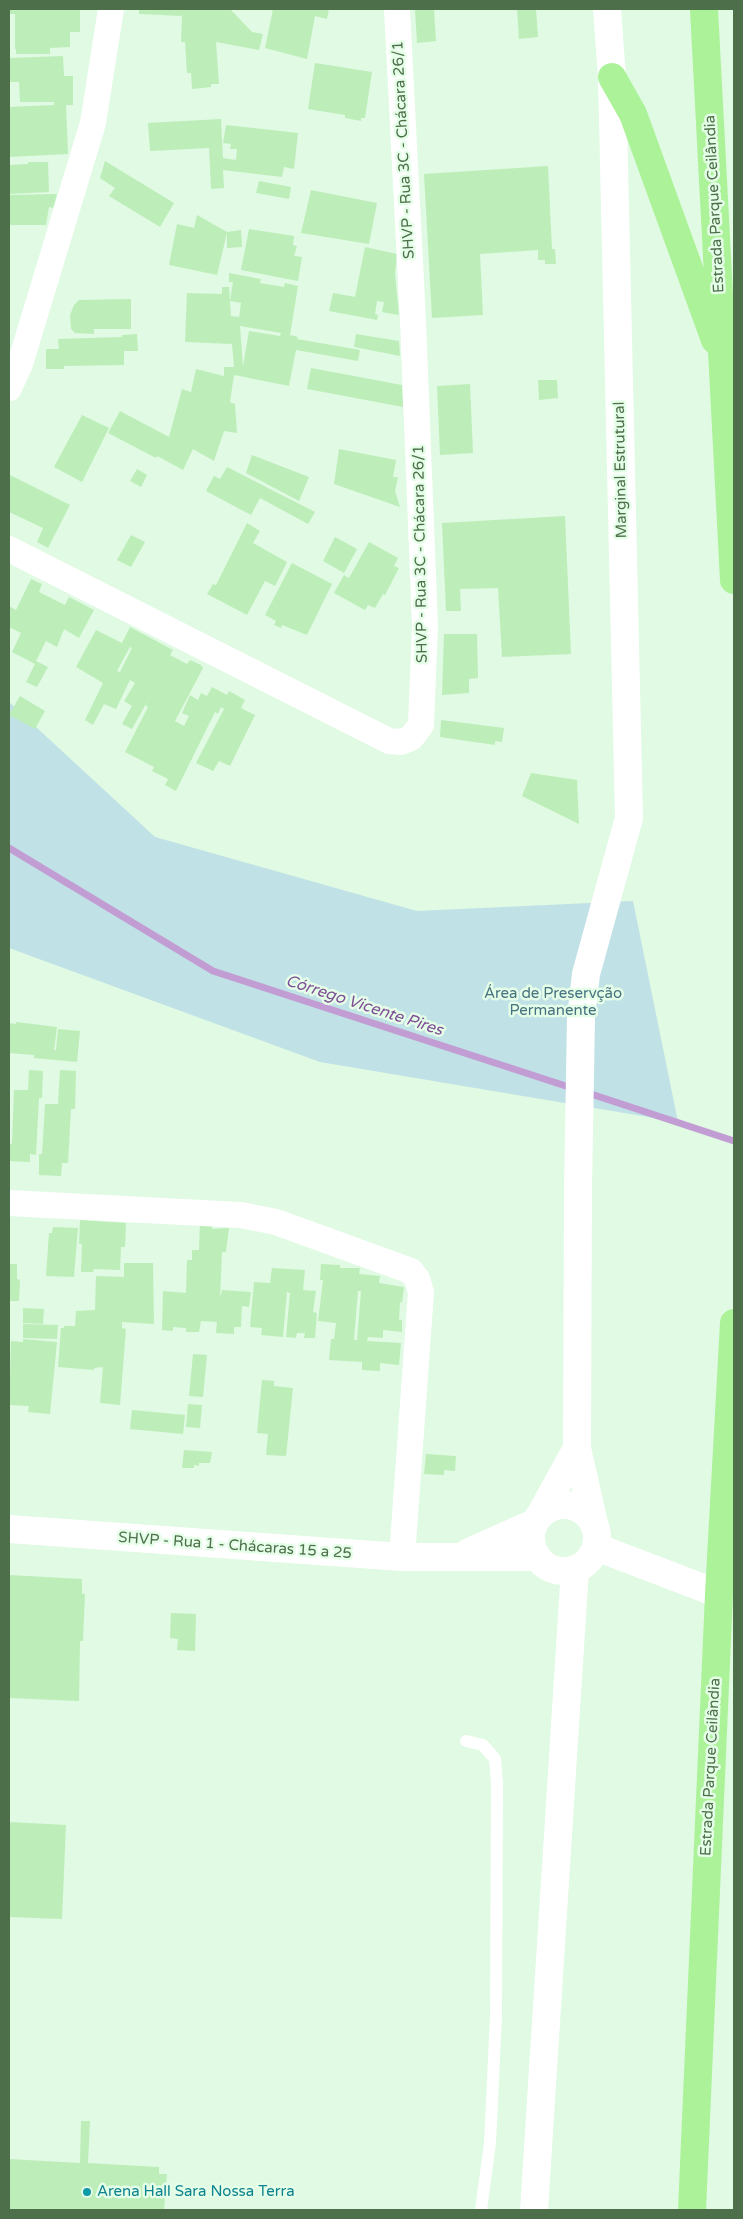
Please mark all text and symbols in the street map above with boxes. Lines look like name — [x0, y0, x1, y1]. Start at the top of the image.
street label: SHVP - Rua 3C - Chácara 26/1 — [389, 41, 419, 259]
street label: Estrada Parque Ceilândia — [701, 115, 729, 293]
street label: Marginal Estrutural — [611, 401, 631, 539]
street label: SHVP - Rua 3C - Chácara 26/1 — [410, 445, 432, 663]
water label: Córrego Vicente Pires — [283, 972, 445, 1040]
park label: Área de Preservção Permanente — [484, 985, 622, 1020]
street label: SHVP - Rua 1 - Chácaras 15 a 25 — [118, 1529, 352, 1563]
street label: Estrada Parque Ceilândia — [697, 1678, 725, 1856]
place label: Arena Hall Sara Nossa Terra — [97, 2183, 295, 2201]
marker: Arena Hall Sara Nossa Terra — [81, 2186, 93, 2198]

